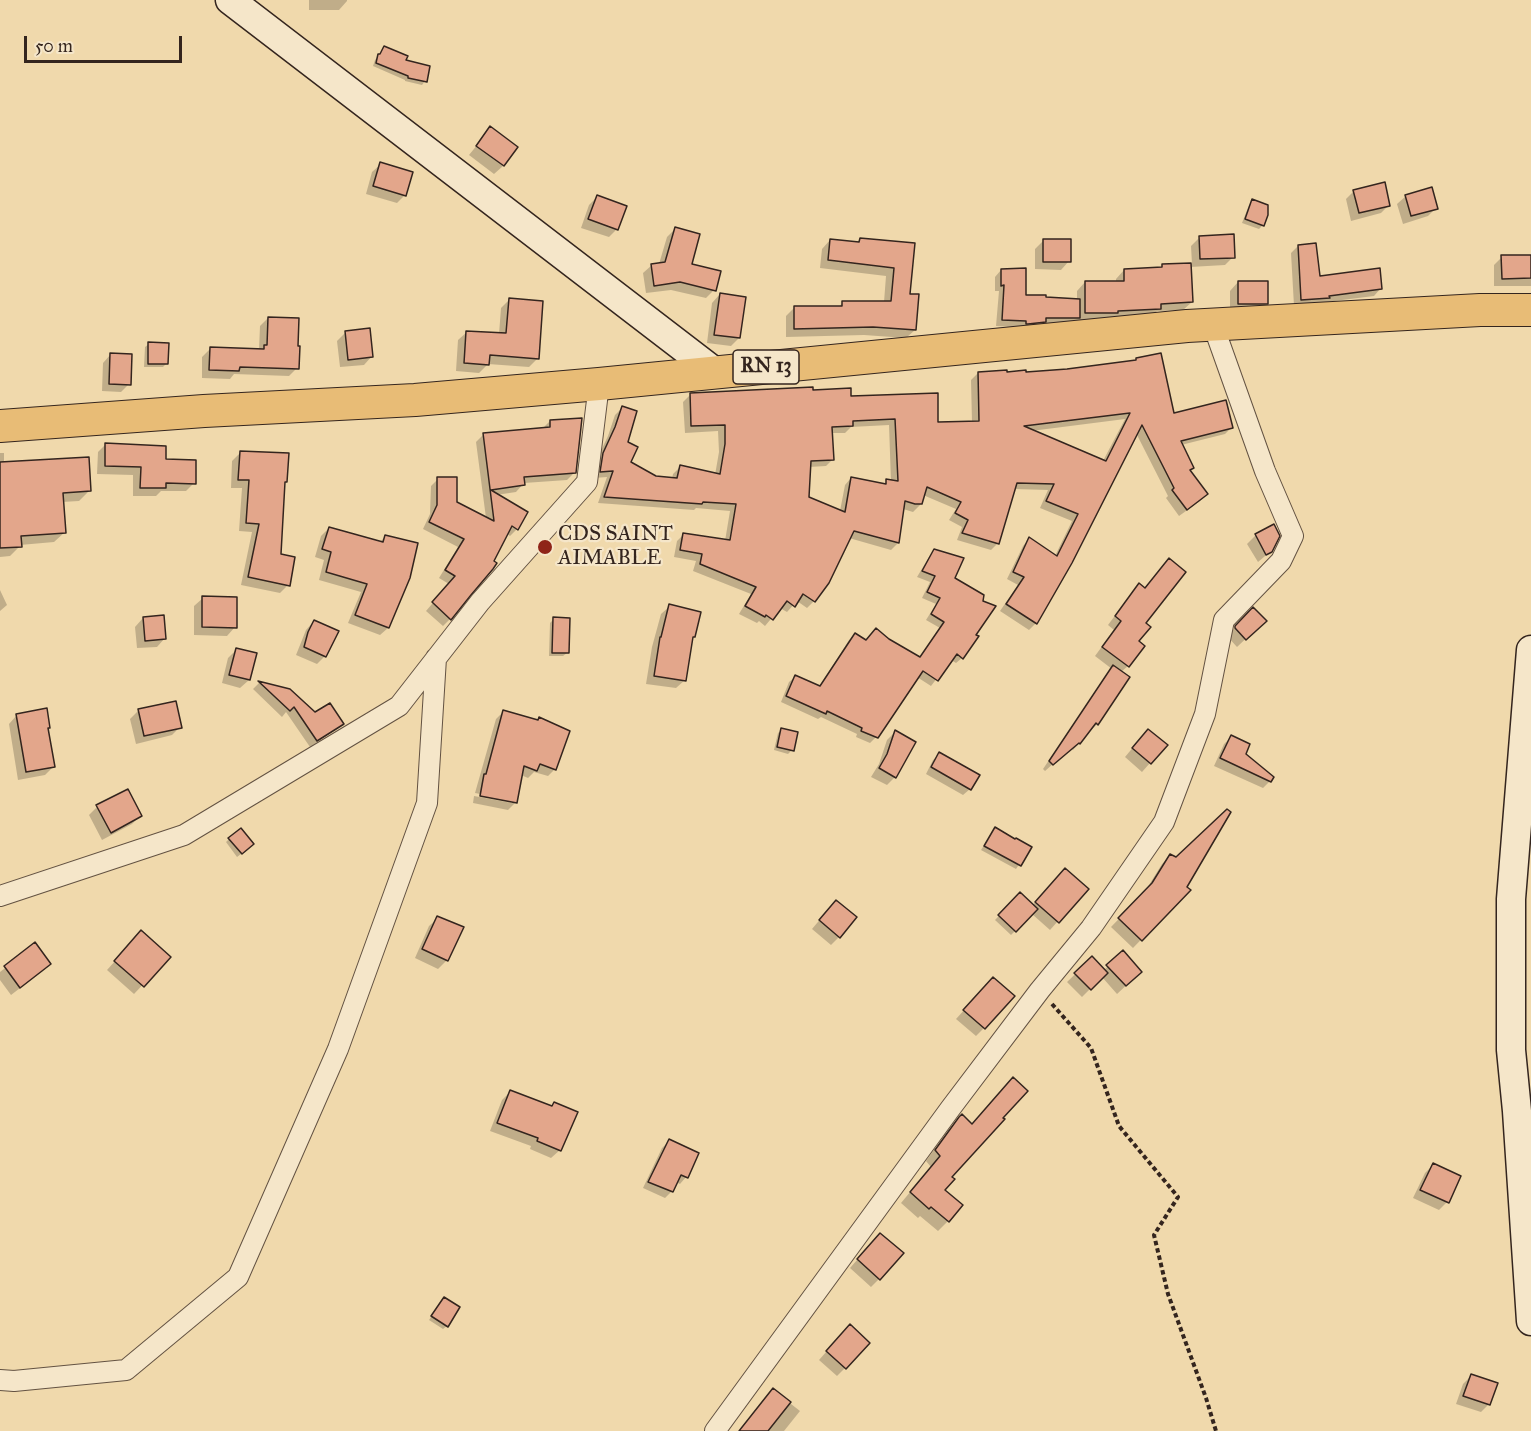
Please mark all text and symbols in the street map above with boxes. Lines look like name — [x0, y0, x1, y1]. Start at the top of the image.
scale bar — [27, 24, 184, 62]
text: 50 m — [35, 35, 73, 57]
road number: RN 13 — [733, 350, 799, 384]
place label: CDS SAINT AIMABLE — [558, 522, 673, 572]
marker: CDS SAINT AIMABLE — [536, 538, 554, 556]

